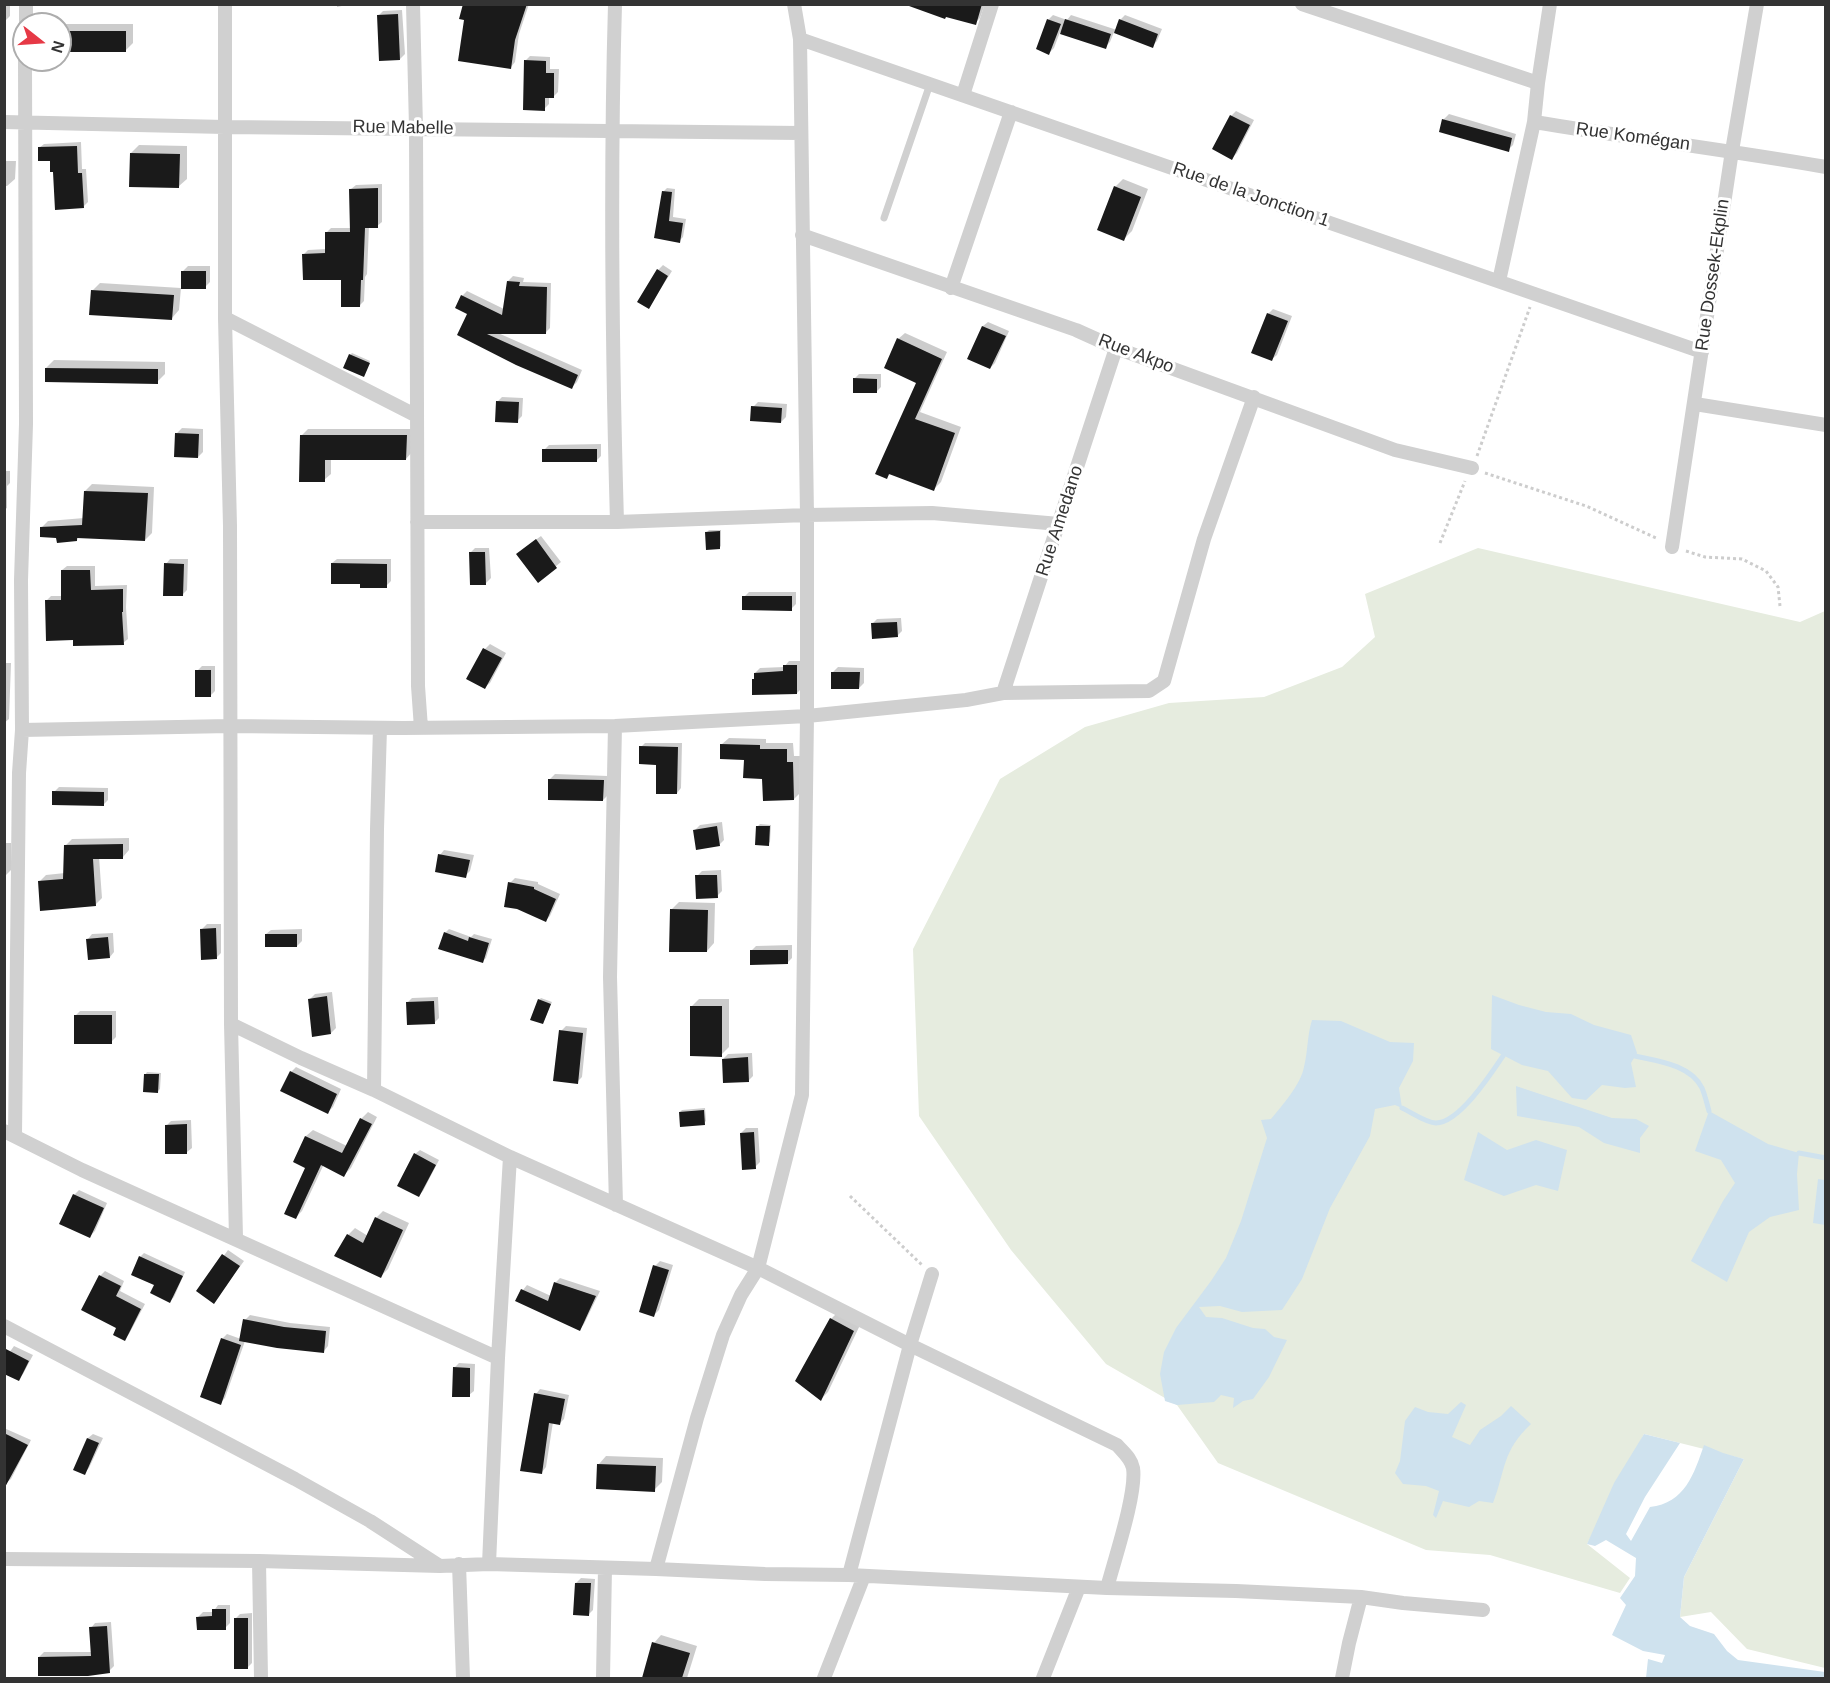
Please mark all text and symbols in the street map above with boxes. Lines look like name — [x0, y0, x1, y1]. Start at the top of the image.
north arrow — [12, 12, 72, 72]
text: N — [48, 39, 68, 55]
street label: Rue Mabelle — [352, 116, 454, 140]
street label: Rue Komégan — [1575, 118, 1691, 156]
street label: Rue de la Jonction 1 — [1170, 158, 1332, 232]
street label: Rue Dossek-Ekplin — [1692, 198, 1734, 352]
street label: Rue Akpo — [1095, 330, 1177, 378]
street label: Rue Amedano — [1032, 463, 1088, 579]

